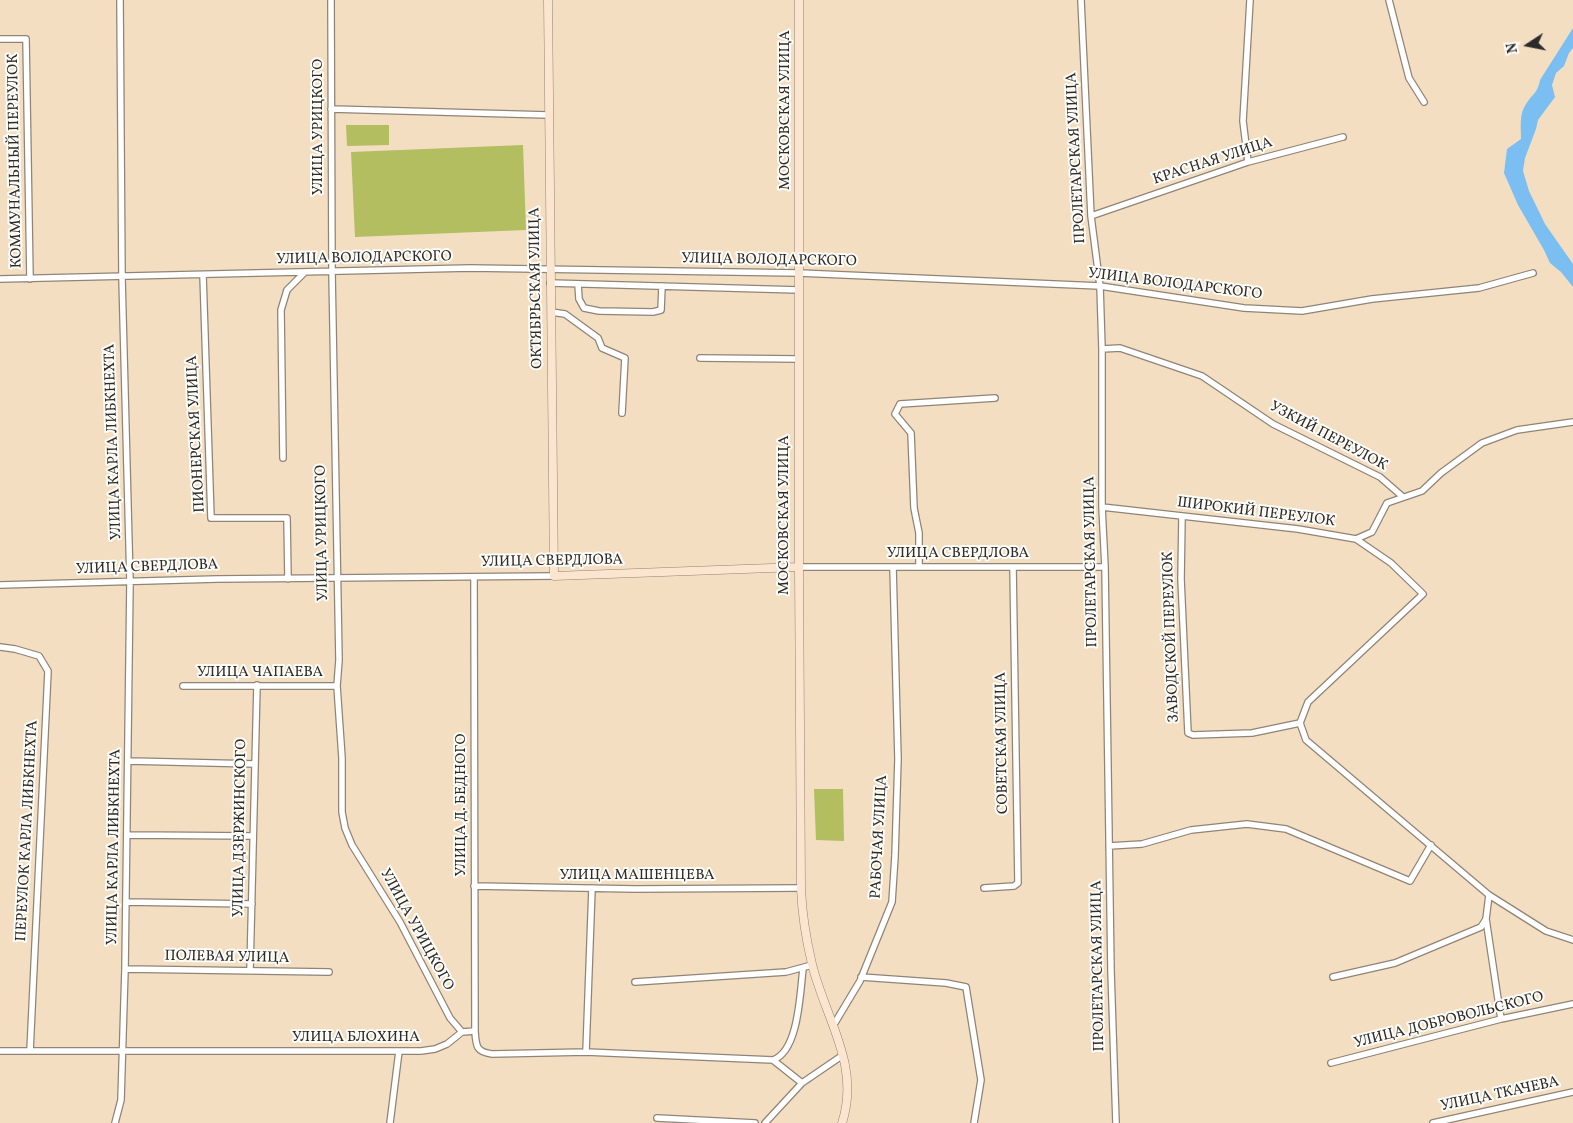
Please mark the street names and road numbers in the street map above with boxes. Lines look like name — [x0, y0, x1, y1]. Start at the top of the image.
street label: МОСКОВСКАЯ УЛИЦА — [777, 30, 795, 190]
street label: КОММУНАЛЬНЫЙ ПЕРЕУЛОК — [5, 54, 27, 268]
street label: УЛИЦА УРИЦКОГО — [310, 59, 328, 195]
street label: ПРОЛЕТАРСКАЯ УЛИЦА — [1064, 72, 1090, 244]
street label: КРАСНАЯ УЛИЦА — [1151, 134, 1275, 190]
street label: ОКТЯБРЬСКАЯ УЛИЦА — [527, 207, 547, 369]
street label: УЛИЦА ВОЛОДАРСКОГО — [276, 248, 452, 270]
street label: УЛИЦА ВОЛОДАРСКОГО — [681, 250, 857, 272]
street label: УЛИЦА ВОЛОДАРСКОГО — [1087, 265, 1263, 305]
street label: УЛИЦА КАРЛА ЛИБКНЕХТА — [102, 344, 126, 540]
street label: ПИОНЕРСКАЯ УЛИЦА — [184, 355, 210, 513]
street label: УЗКИЙ ПЕРЕУЛОК — [1266, 398, 1390, 476]
street label: МОСКОВСКАЯ УЛИЦА — [776, 435, 794, 595]
street label: УЛИЦА УРИЦКОГО — [313, 465, 333, 601]
street label: ПРОЛЕТАРСКАЯ УЛИЦА — [1082, 476, 1102, 648]
street label: ШИРОКИЙ ПЕРЕУЛОК — [1176, 494, 1336, 532]
street label: УЛИЦА СВЕРДЛОВА — [887, 545, 1029, 563]
street label: ЗАВОДСКОЙ ПЕРЕУЛОК — [1160, 551, 1184, 723]
street label: УЛИЦА СВЕРДЛОВА — [481, 552, 623, 572]
street label: УЛИЦА СВЕРДЛОВА — [76, 557, 218, 579]
street label: УЛИЦА ЧАПАЕВА — [197, 664, 323, 682]
street label: СОВЕТСКАЯ УЛИЦА — [993, 672, 1013, 814]
street label: ПЕРЕУЛОК КАРЛА ЛИБКНЕХТА — [13, 720, 43, 942]
street label: УЛИЦА Д. БЕДНОГО — [453, 734, 471, 876]
street label: УЛИЦА ДЗЕРЖИНСКОГО — [230, 739, 252, 917]
street label: УЛИЦА КАРЛА ЛИБКНЕХТА — [104, 749, 126, 945]
street label: РАБОЧАЯ УЛИЦА — [868, 775, 892, 899]
street label: УЛИЦА УРИЦКОГО — [375, 866, 457, 994]
street label: УЛИЦА МАШЕНЦЕВА — [559, 867, 715, 885]
street label: ПРОЛЕТАРСКАЯ УЛИЦА — [1089, 880, 1109, 1052]
street label: ПОЛЕВАЯ УЛИЦА — [164, 948, 290, 968]
street label: УЛИЦА ДОБРОВОЛЬСКОГО — [1352, 989, 1546, 1053]
street label: УЛИЦА БЛОХИНА — [292, 1029, 420, 1047]
street label: УЛИЦА ТКАЧЕВА — [1439, 1074, 1561, 1116]

